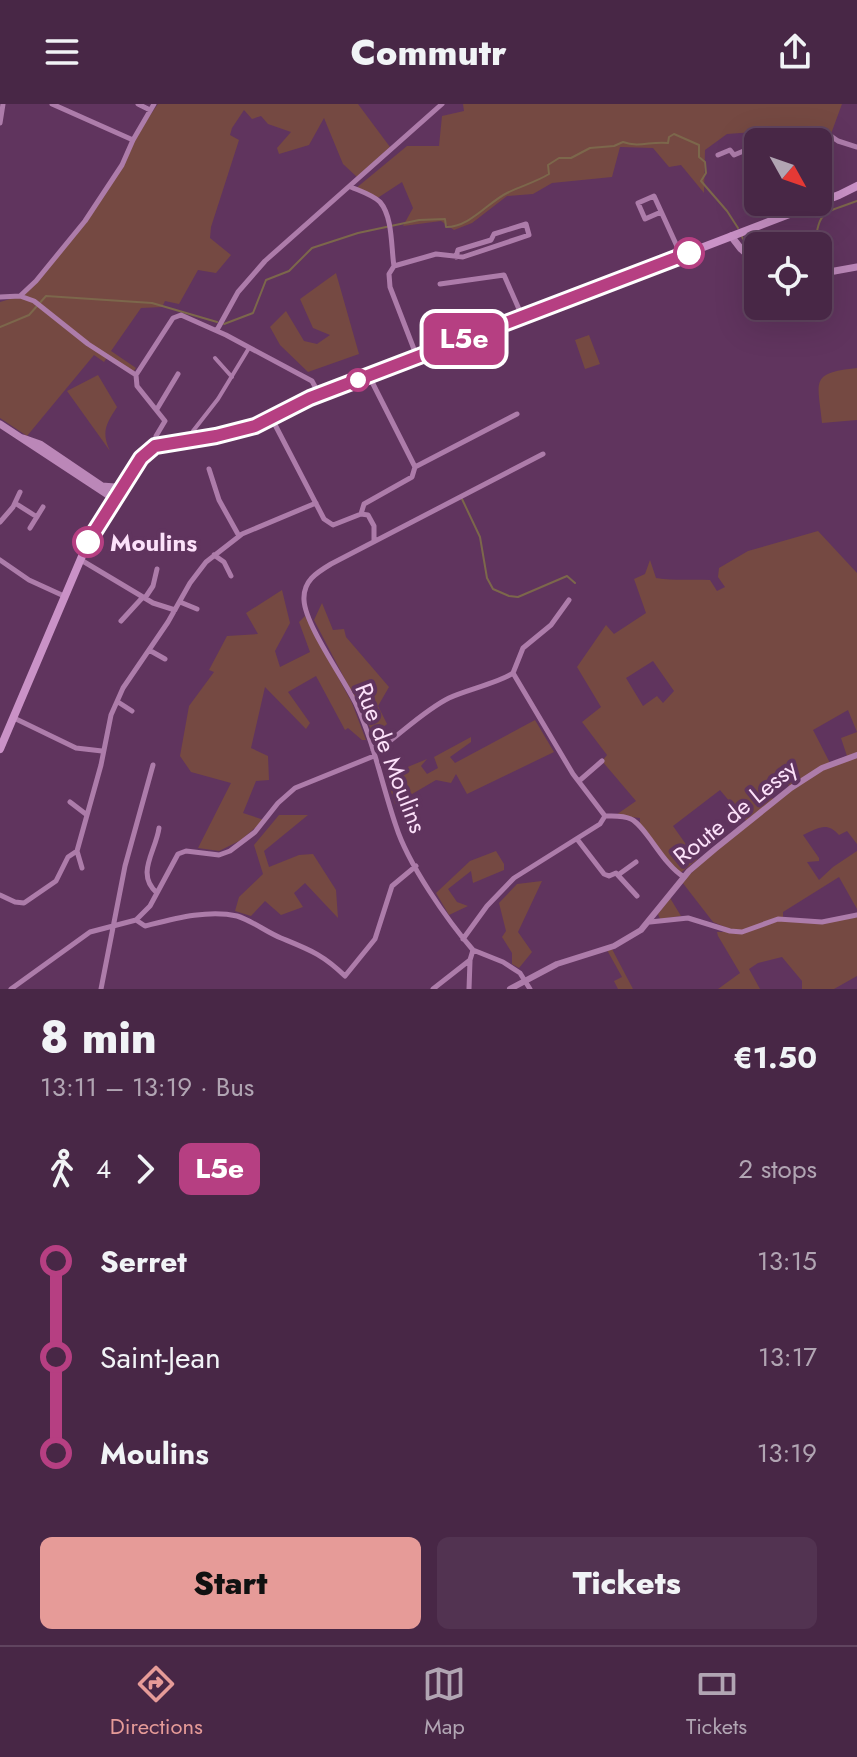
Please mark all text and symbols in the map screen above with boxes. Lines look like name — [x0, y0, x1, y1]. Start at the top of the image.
text: Commutr — [350, 26, 507, 78]
icon: menu — [40, 30, 84, 74]
icon: share — [773, 30, 817, 74]
north arrow — [744, 128, 832, 216]
map controls — [744, 128, 832, 320]
button: locate — [744, 232, 832, 320]
unlabelled marker — [674, 238, 704, 268]
line badge: L5e — [418, 313, 510, 365]
text: L5e — [440, 318, 488, 359]
unlabelled marker — [347, 369, 369, 391]
place label: Moulins — [110, 525, 197, 560]
marker: Moulins — [73, 527, 103, 557]
street label: Rue de Moulins — [346, 678, 436, 838]
street label: Route de Lessy — [665, 751, 805, 873]
text: 8 min — [40, 1006, 157, 1070]
text: €1.50 — [733, 1036, 817, 1079]
text: 13:11 – 13:19 · Bus — [40, 1068, 254, 1106]
icon: walk — [40, 1147, 84, 1191]
icon: forward — [123, 1147, 167, 1191]
text: L5e — [195, 1148, 244, 1189]
text: 4 — [96, 1150, 111, 1188]
text: 2 stops — [738, 1150, 817, 1188]
text: Serret — [100, 1240, 187, 1283]
text: 13:15 — [757, 1242, 817, 1280]
text: Saint-Jean — [100, 1336, 221, 1379]
text: 13:17 — [758, 1338, 817, 1376]
text: Moulins — [100, 1432, 209, 1475]
text: 13:19 — [757, 1434, 817, 1472]
button: Start — [40, 1537, 421, 1629]
button: Tickets — [437, 1537, 817, 1629]
tab: Directions — [110, 1662, 203, 1742]
tab: Map — [422, 1662, 466, 1742]
tab: Tickets — [686, 1662, 747, 1742]

